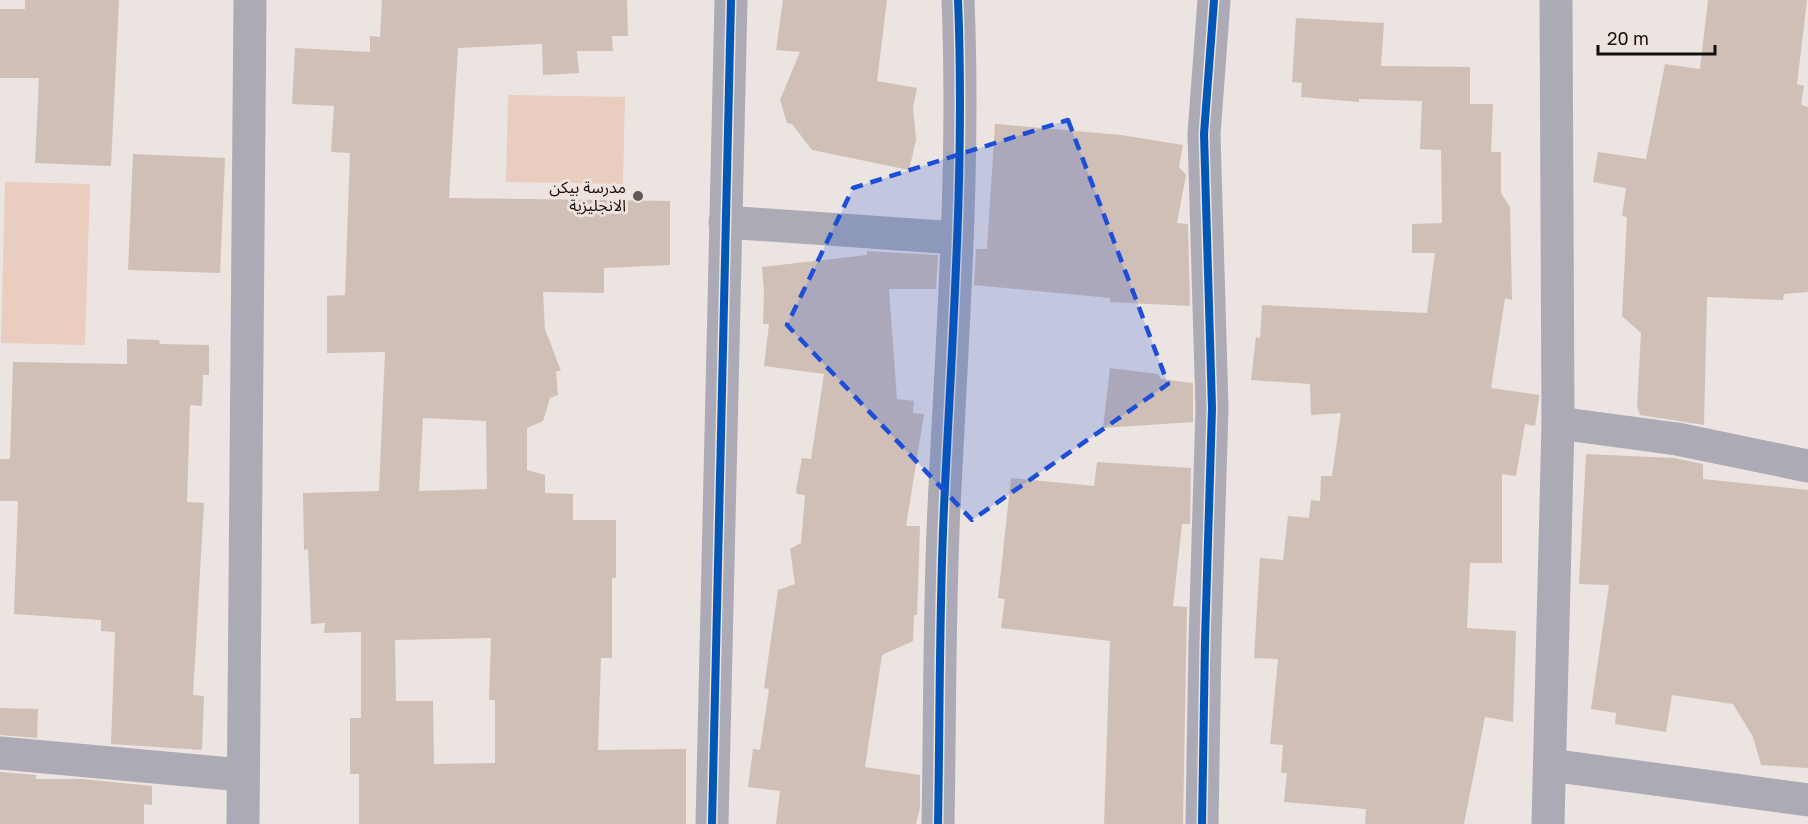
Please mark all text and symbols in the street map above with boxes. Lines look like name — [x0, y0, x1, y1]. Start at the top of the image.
scale bar — [1598, 18, 1715, 56]
text: 20 m — [1607, 27, 1649, 49]
place label: مدرسة بيكن الانجليزية — [549, 177, 626, 215]
marker: مدرسة بيكن الانجليزية — [631, 189, 645, 203]

